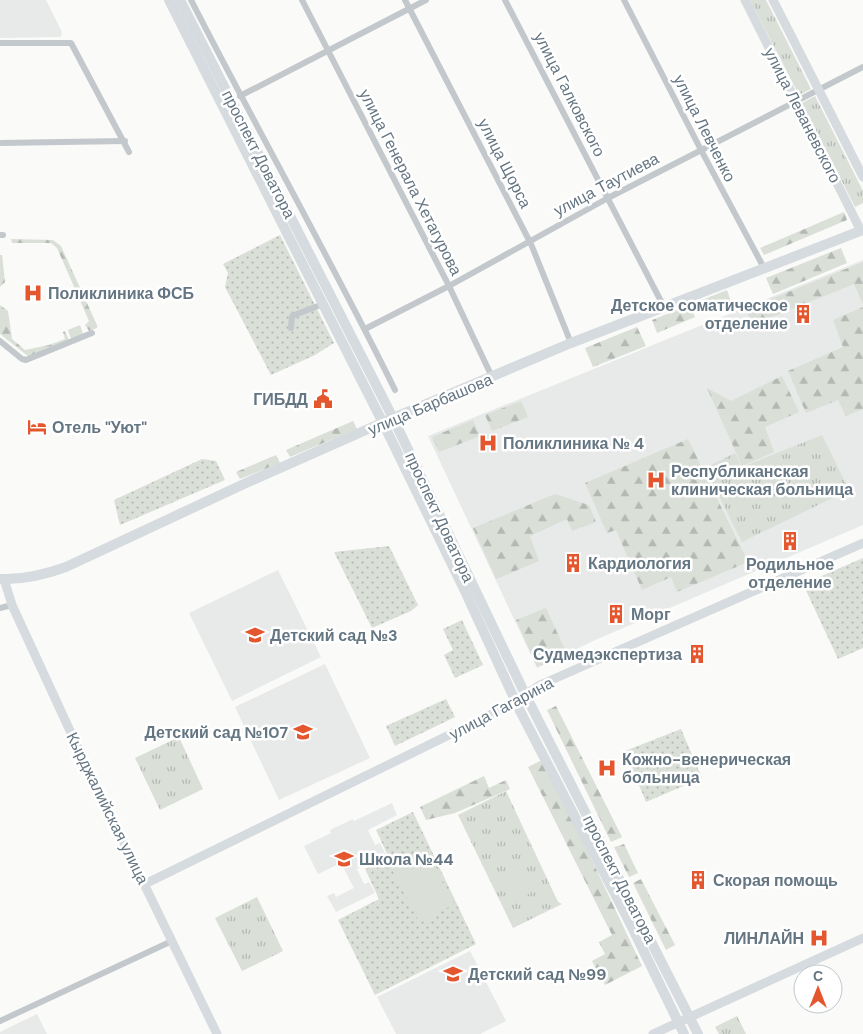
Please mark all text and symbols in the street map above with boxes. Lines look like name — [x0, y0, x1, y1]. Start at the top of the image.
street label: улица Галковского — [529, 28, 610, 160]
street label: улица Леваневского — [759, 44, 846, 187]
street label: улица Левченко — [669, 71, 741, 185]
street label: улица Генерала Хетагурова — [354, 85, 467, 279]
street label: проспект Доватора — [217, 86, 300, 222]
street label: улица Щорса — [473, 115, 536, 212]
street label: улица Таутиева — [550, 148, 663, 221]
hospital icon: Поликлиника ФСБ — [22, 282, 44, 304]
place label: Поликлиника ФСБ — [48, 283, 194, 304]
place label: Детское соматическое отделение — [611, 295, 788, 334]
building icon: Детское соматическое отделение — [792, 303, 814, 325]
street label: улица Барбашова — [365, 369, 496, 440]
public building icon: ГИБДД — [312, 388, 334, 410]
place label: ГИБДД — [253, 389, 309, 410]
hotel icon: Отель "Уют" — [26, 416, 48, 438]
place label: Отель "Уют" — [52, 417, 147, 438]
hospital icon: Поликлиника № 4 — [477, 432, 499, 454]
place label: Поликлиника № 4 — [503, 433, 644, 454]
street label: проспект Доватора — [400, 449, 479, 586]
place label: Республиканская клиническая больница — [671, 461, 853, 500]
hospital icon: Республиканская клиническая больница — [645, 469, 667, 491]
building icon: Родильное отделение — [779, 530, 801, 552]
building icon: Кардиология — [562, 552, 584, 574]
place label: Кардиология — [588, 553, 691, 574]
place label: Родильное отделение — [746, 554, 834, 593]
building icon: Морг — [605, 603, 627, 625]
place label: Морг — [631, 604, 671, 625]
school or university icon: Детский сад №3 — [244, 624, 266, 646]
place label: Детский сад №3 — [270, 625, 398, 646]
building icon: Судмедэкспертиза — [686, 643, 708, 665]
place label: Судмедэкспертиза — [533, 644, 682, 665]
street label: улица Гагарина — [446, 672, 557, 745]
school or university icon: Детский сад №107 — [292, 721, 314, 743]
place label: Детский сад №107 — [144, 722, 288, 743]
street label: Кырджалийская улица — [62, 729, 154, 888]
place label: Кожно-венерическая больница — [622, 749, 791, 788]
hospital icon: Кожно-венерическая больница — [596, 757, 618, 779]
street label: проспект Доватора — [578, 811, 661, 947]
school or university icon: Школа №44 — [333, 848, 355, 870]
place label: Школа №44 — [359, 849, 454, 870]
building icon: Скорая помощь — [687, 869, 709, 891]
place label: Скорая помощь — [713, 870, 838, 891]
hospital icon: ЛИНЛАЙН — [808, 927, 830, 949]
place label: ЛИНЛАЙН — [724, 928, 804, 949]
school or university icon: Детский сад №99 — [442, 963, 464, 985]
place label: Детский сад №99 — [468, 964, 606, 985]
north arrow — [793, 964, 843, 1014]
text: С — [813, 967, 823, 985]

